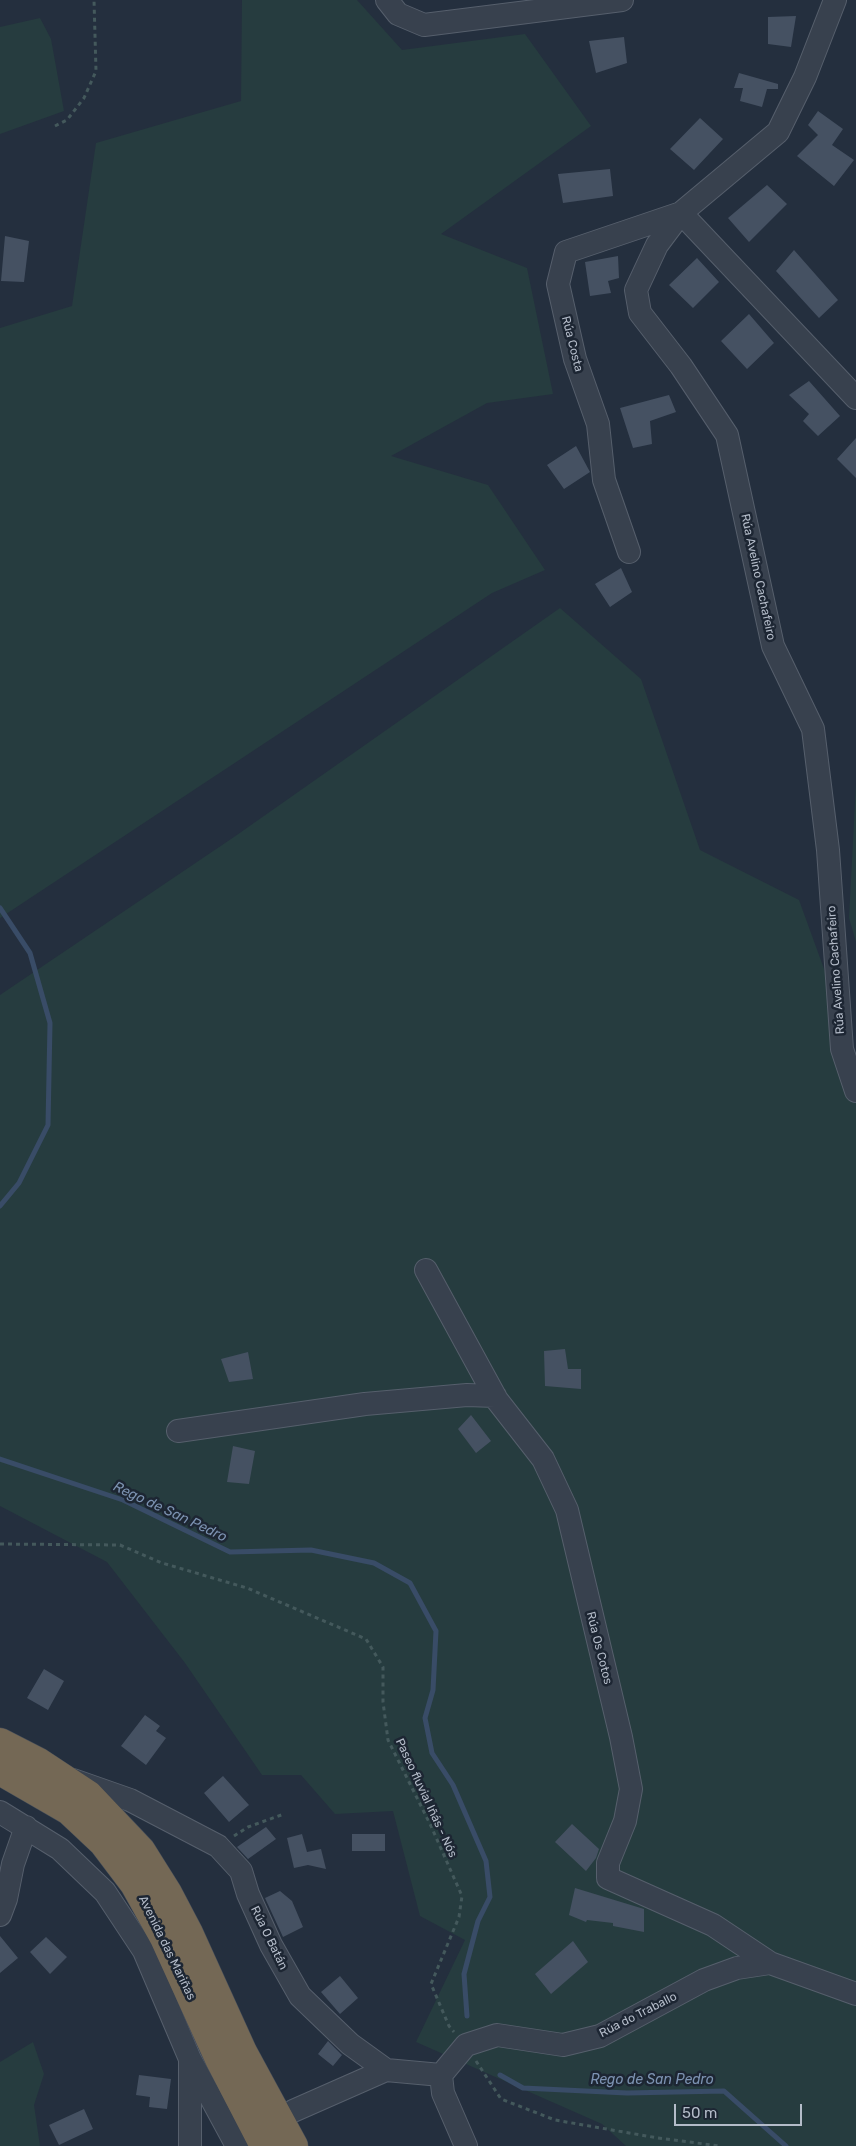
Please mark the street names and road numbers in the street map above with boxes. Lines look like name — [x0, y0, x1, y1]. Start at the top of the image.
street label: Rúa Costa — [558, 315, 586, 373]
street label: Rúa Avelino Cachafeiro — [738, 512, 778, 642]
street label: Rúa Avelino Cachafeiro — [824, 905, 848, 1035]
street label: Rúa Os Cotos — [583, 1610, 615, 1686]
street label: Paseo fluvial Iñás - Nós — [392, 1736, 460, 1860]
street label: Avenida das Mariñas — [136, 1894, 198, 2002]
street label: Rúa O Batán — [247, 1904, 291, 1972]
street label: Rúa do Traballo — [597, 1989, 679, 2041]

